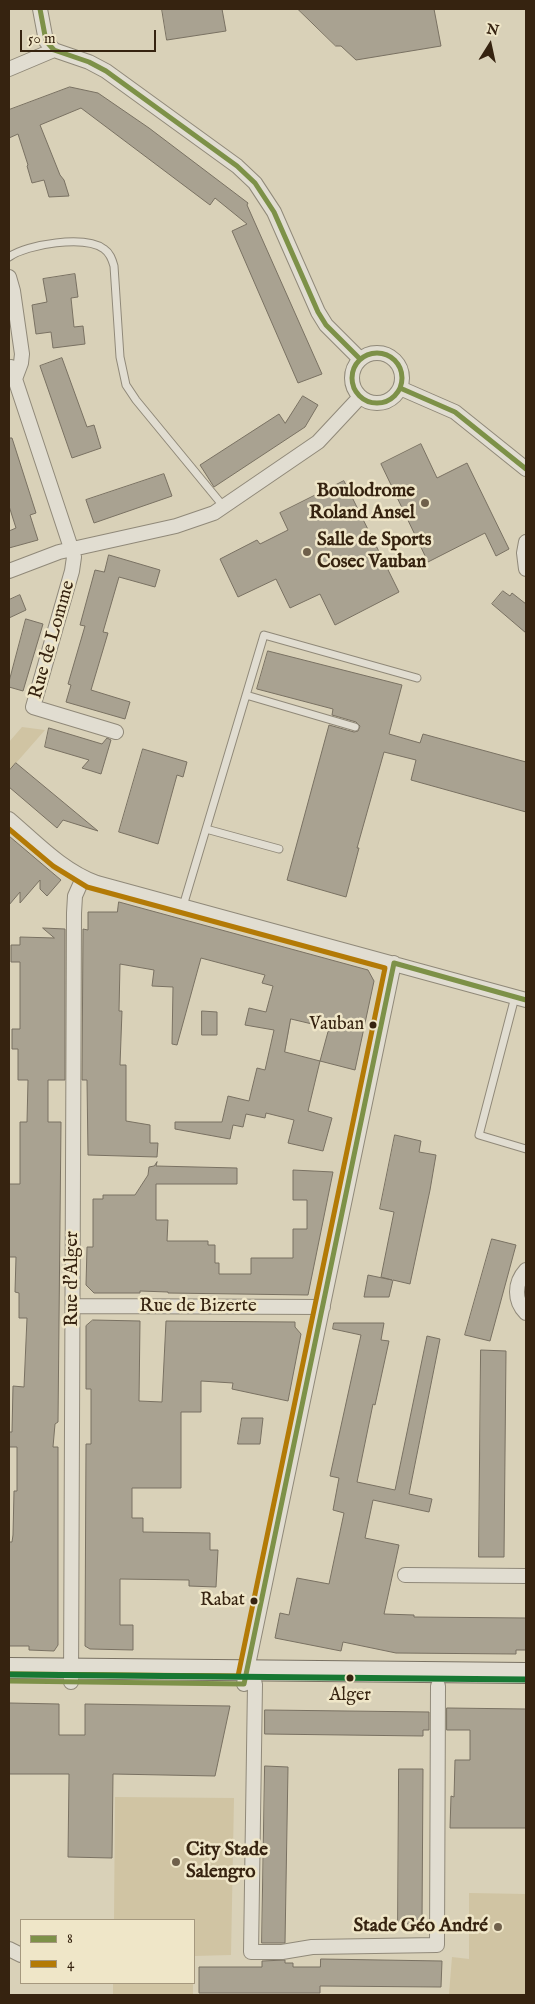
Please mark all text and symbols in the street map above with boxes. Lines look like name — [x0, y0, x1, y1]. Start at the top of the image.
scale bar — [22, 20, 159, 52]
north arrow — [465, 20, 515, 70]
text: N — [485, 20, 500, 40]
text: 50 m — [28, 29, 56, 48]
place label: Boulodrome Roland Ansel — [309, 481, 415, 525]
marker: Boulodrome Roland Ansel — [419, 497, 431, 509]
place label: Salle de Sports Cosec Vauban — [317, 530, 432, 574]
marker: Salle de Sports Cosec Vauban — [301, 546, 313, 558]
street label: Rue de Lomme — [25, 578, 81, 702]
place label: Vauban — [309, 1014, 364, 1036]
marker: Vauban — [368, 1020, 378, 1030]
street label: Rue d'Alger — [62, 1231, 84, 1327]
street label: Rue de Bizerte — [139, 1296, 257, 1318]
place label: Rabat — [200, 1590, 245, 1612]
marker: Rabat — [249, 1596, 259, 1606]
marker: Alger — [345, 1673, 355, 1683]
place label: Alger — [329, 1685, 371, 1707]
place label: City Stade Salengro — [186, 1840, 268, 1884]
marker: City Stade Salengro — [170, 1856, 182, 1868]
place label: Stade Géo André — [354, 1916, 488, 1938]
legend — [20, 1919, 195, 1984]
marker: Stade Géo André — [492, 1921, 504, 1933]
text: 8 — [67, 1929, 73, 1948]
text: 4 — [67, 1954, 74, 1973]

